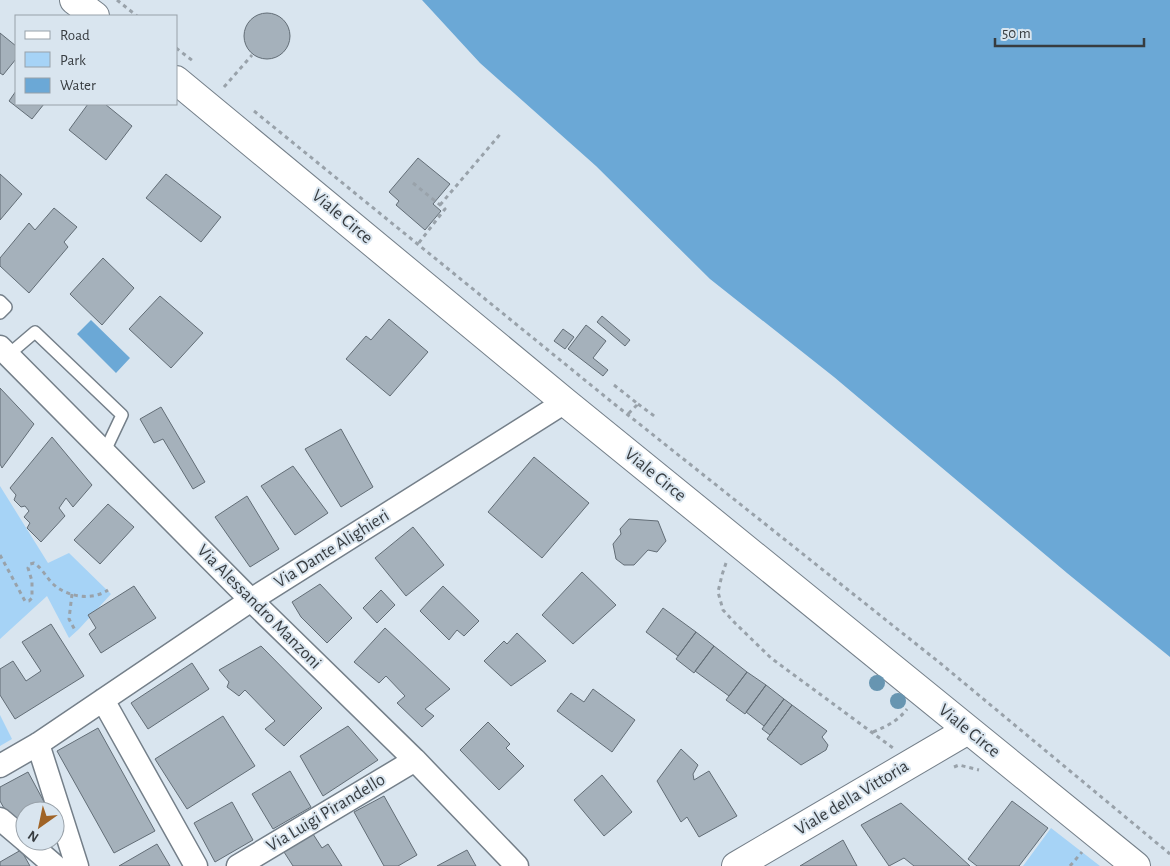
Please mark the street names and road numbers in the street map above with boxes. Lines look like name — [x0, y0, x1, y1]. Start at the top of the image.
street label: Viale Circe — [308, 187, 376, 247]
street label: Viale Circe — [621, 445, 689, 505]
street label: Via Dante Alighieri — [271, 506, 393, 592]
street label: Via Alessandro Manzoni — [193, 541, 325, 673]
street label: Viale Circe — [935, 701, 1003, 761]
street label: Viale della Vittoria — [792, 757, 912, 839]
street label: Via Luigi Pirandello — [263, 770, 389, 855]

